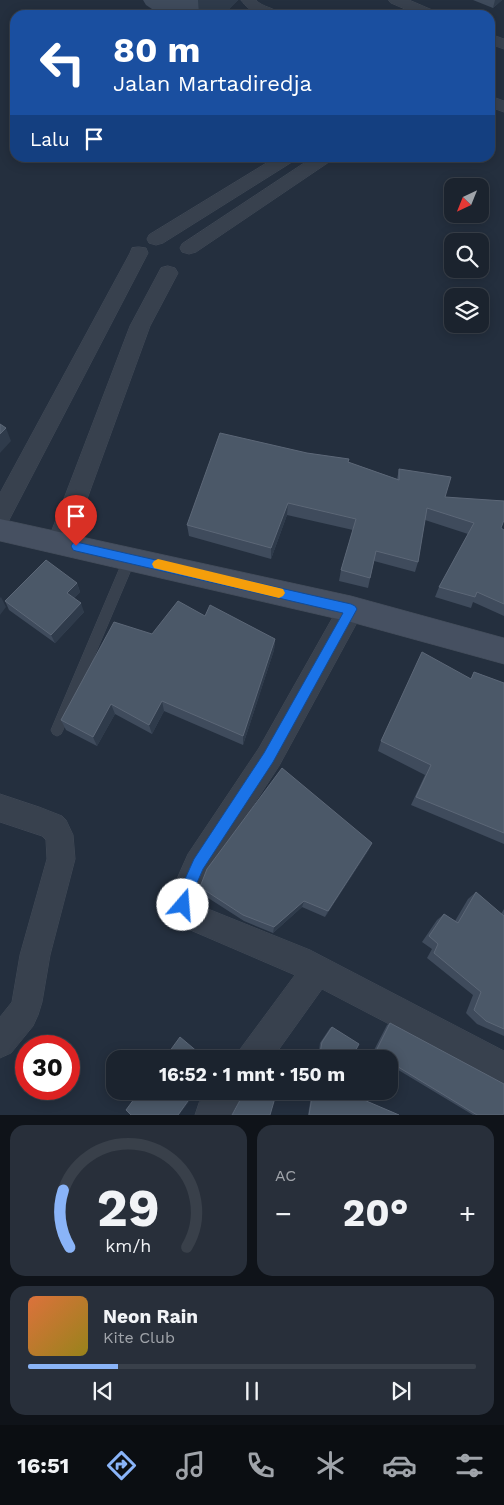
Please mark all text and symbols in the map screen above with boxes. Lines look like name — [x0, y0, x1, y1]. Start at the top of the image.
text: 80 m — [113, 29, 200, 71]
icon: left — [30, 30, 95, 95]
text: Jalan Martadiredja — [113, 71, 312, 96]
icon: arrive — [80, 125, 108, 153]
text: Lalu — [30, 128, 70, 151]
north arrow — [444, 178, 489, 222]
map controls — [444, 178, 489, 333]
button: search — [444, 233, 489, 278]
button: layers — [444, 288, 489, 333]
pin — [55, 495, 97, 546]
icon: arrive — [62, 502, 90, 530]
position arrow — [156, 878, 208, 930]
speed limit sign: 30 — [15, 1035, 80, 1100]
text: 16:52 · 1 mnt · 150 m — [159, 1063, 345, 1086]
text: AC — [275, 1166, 296, 1185]
text: 29 — [97, 1178, 160, 1239]
text: 20° — [343, 1191, 408, 1235]
text: − — [275, 1197, 292, 1230]
text: + — [459, 1197, 476, 1230]
text: km/h — [105, 1235, 152, 1256]
text: Neon Rain — [103, 1305, 198, 1328]
text: Kite Club — [103, 1328, 175, 1347]
icon: previous — [89, 1377, 117, 1405]
icon: pause — [238, 1377, 266, 1405]
icon: next — [387, 1377, 415, 1405]
icon: directions — [104, 1448, 139, 1483]
icon: music — [173, 1448, 208, 1483]
icon: phone — [243, 1448, 278, 1483]
icon: climate — [313, 1448, 348, 1483]
icon: car — [382, 1448, 417, 1483]
icon: filters — [452, 1448, 487, 1483]
text: 16:51 — [17, 1453, 69, 1478]

